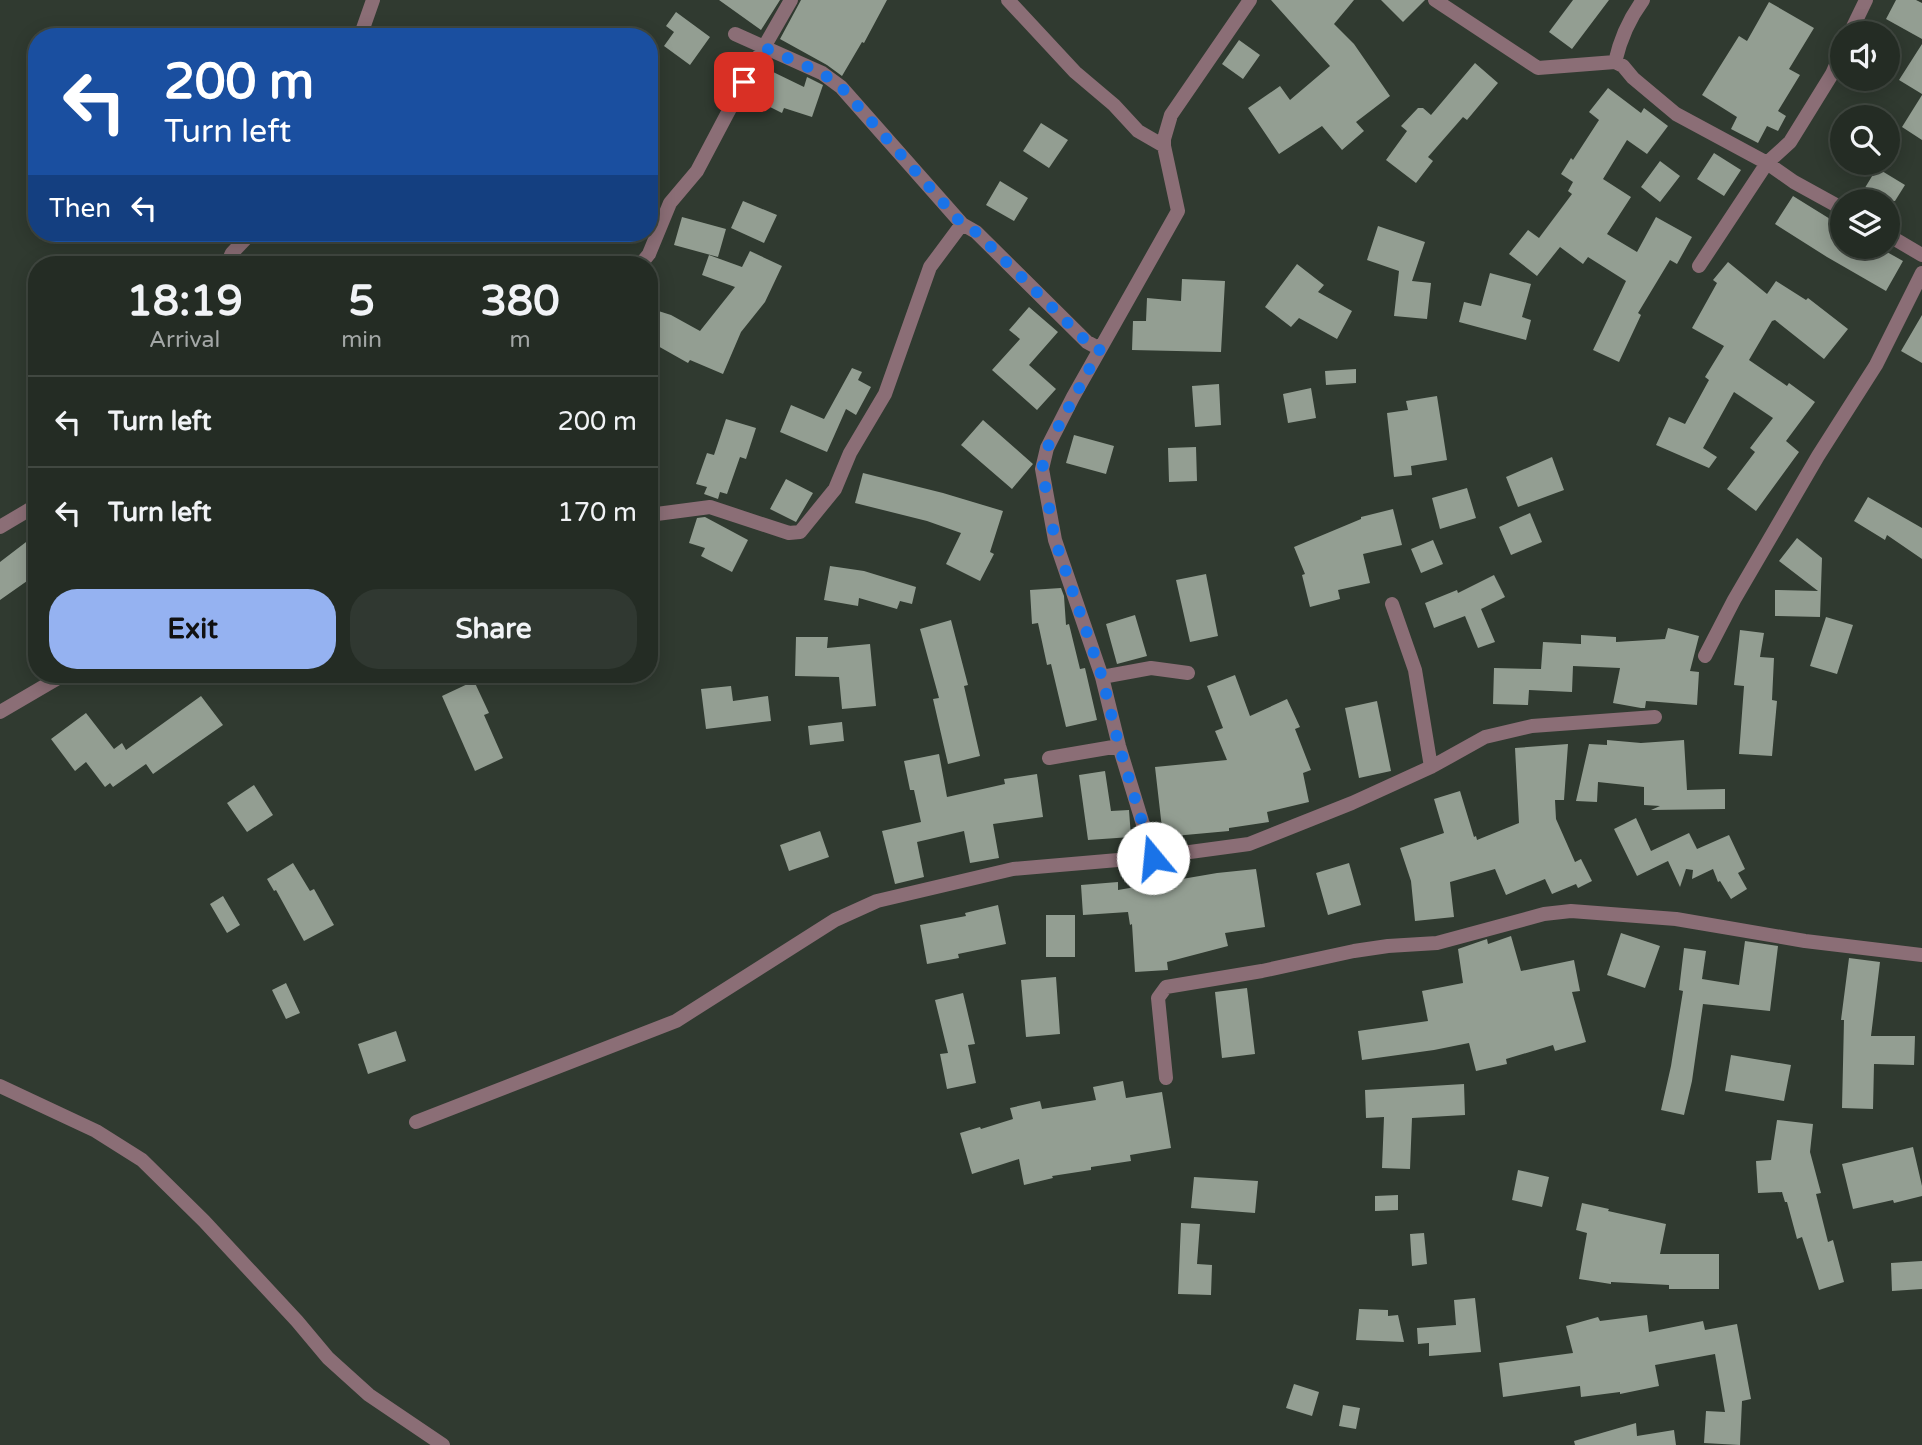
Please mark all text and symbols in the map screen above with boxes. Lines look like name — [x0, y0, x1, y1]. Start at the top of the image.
map controls — [1830, 21, 1900, 259]
button: sound — [1830, 21, 1900, 91]
pin — [714, 52, 774, 112]
text: 200 m — [164, 53, 314, 112]
icon: left — [49, 56, 140, 147]
icon: arrive — [725, 63, 763, 101]
button: search — [1830, 105, 1900, 175]
text: Turn left — [164, 113, 291, 151]
icon: left — [125, 189, 163, 227]
button: layers — [1830, 189, 1900, 259]
text: Then — [49, 193, 111, 224]
text: 18:19 — [126, 276, 243, 327]
text: 5 — [348, 276, 375, 327]
text: 380 — [480, 276, 560, 327]
text: Arrival — [149, 326, 220, 354]
text: min — [341, 326, 382, 354]
text: m — [509, 326, 531, 354]
icon: left — [49, 403, 87, 441]
text: Turn left — [108, 406, 211, 437]
text: 200 m — [557, 406, 637, 437]
icon: left — [49, 494, 87, 532]
text: Turn left — [108, 497, 211, 528]
text: 170 m — [557, 497, 637, 528]
button: Exit — [49, 589, 336, 669]
button: Share — [350, 589, 637, 669]
position arrow — [1116, 821, 1190, 895]

